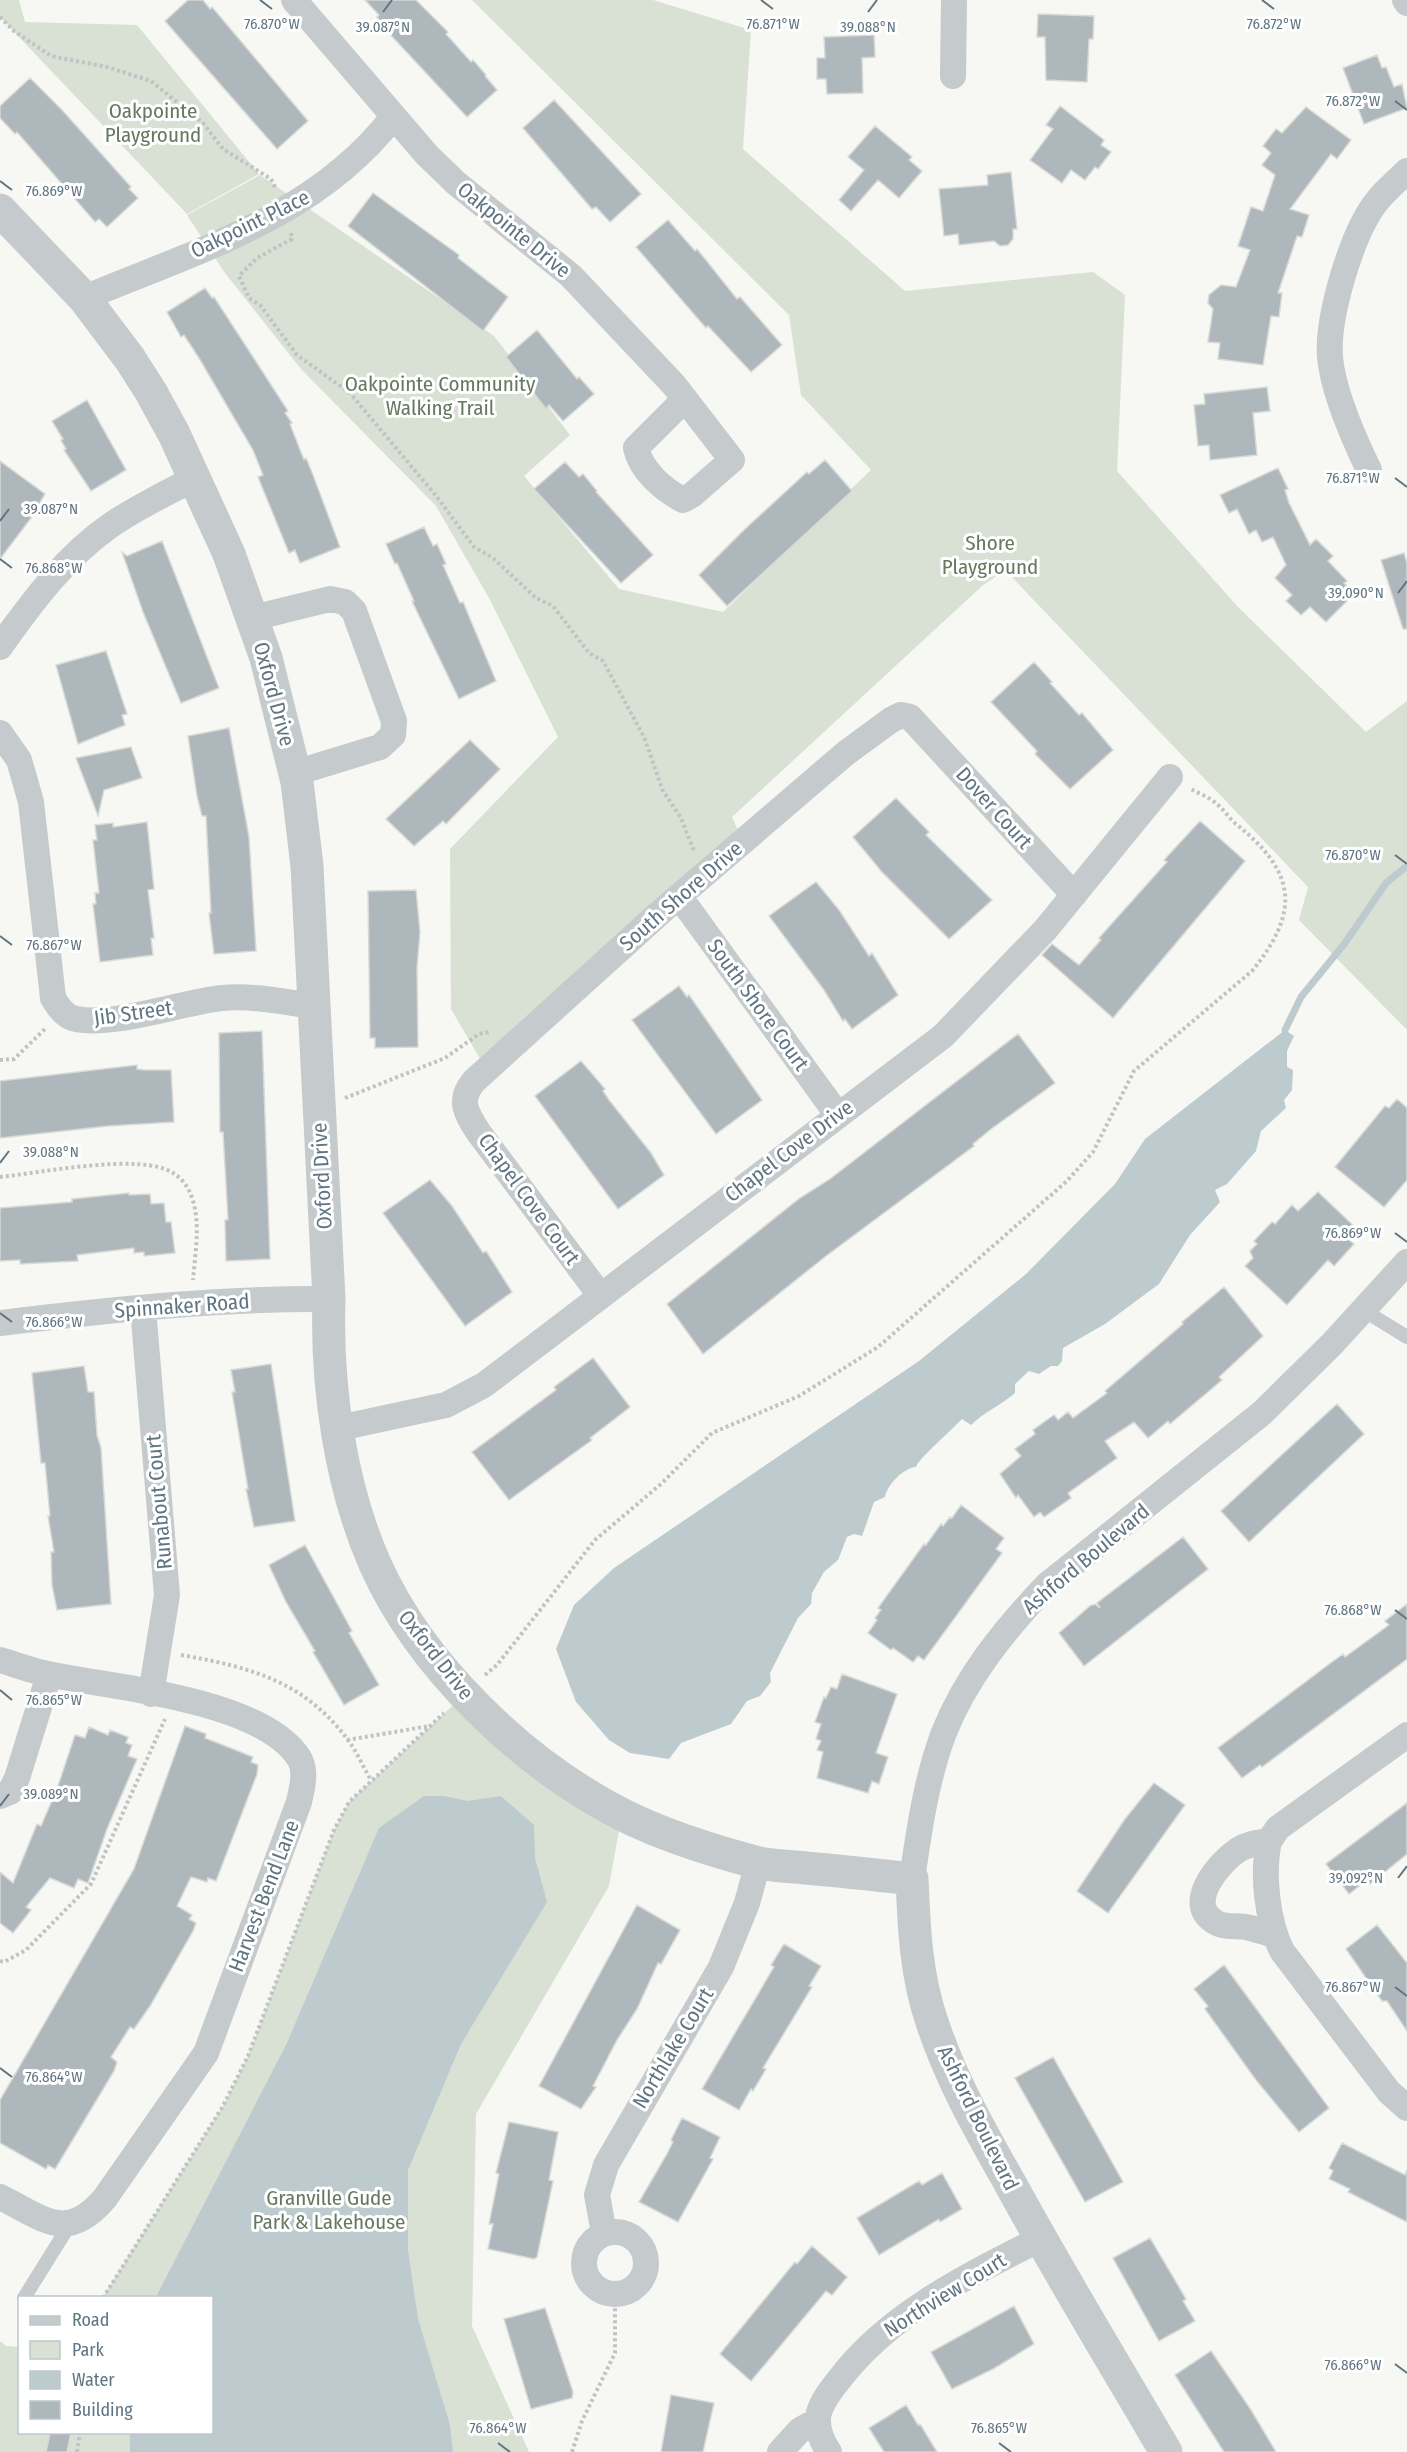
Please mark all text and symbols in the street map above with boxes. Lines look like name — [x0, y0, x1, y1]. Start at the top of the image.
text: 76.870°W — [244, 15, 300, 33]
text: 76.871°W — [746, 15, 800, 33]
text: 76.872°W — [1247, 15, 1301, 33]
text: 39.087°N — [356, 18, 410, 36]
text: 39.088°N — [840, 18, 896, 36]
text: 76.872°W — [1326, 92, 1380, 110]
park label: Oakpointe Playground — [105, 98, 201, 148]
street label: Oakpointe Drive — [452, 176, 576, 284]
text: 76.869°W — [26, 182, 82, 200]
street label: Oakpoint Place — [186, 184, 314, 264]
park label: Oakpointe Community Walking Trail — [345, 371, 536, 421]
text: 76.871°W — [1326, 469, 1380, 487]
text: 39.087°N — [24, 500, 78, 518]
park label: Shore Playground — [942, 530, 1038, 580]
text: 76.868°W — [25, 559, 83, 577]
text: 39.090°N — [1328, 584, 1384, 602]
street label: Oxford Drive — [248, 639, 300, 749]
street label: Dover Court — [950, 762, 1038, 855]
street label: South Shore Drive — [614, 836, 748, 956]
text: 76.870°W — [1325, 846, 1381, 864]
street label: South Shore Court — [702, 934, 815, 1076]
text: 76.867°W — [26, 936, 82, 954]
street label: Jib Street — [92, 995, 174, 1031]
street label: Chapel Cove Drive — [720, 1094, 858, 1208]
street label: Oxford Drive — [306, 1122, 338, 1230]
street label: Chapel Cove Court — [473, 1128, 585, 1270]
text: 39.088°N — [23, 1143, 79, 1161]
text: 76.869°W — [1325, 1224, 1381, 1242]
street label: Spinnaker Road — [114, 1288, 250, 1324]
text: 76.866°W — [26, 1313, 82, 1331]
street label: Runabout Court — [140, 1433, 178, 1571]
street label: Ashford Boulevard — [1017, 1498, 1155, 1620]
text: 76.868°W — [1324, 1601, 1382, 1619]
street label: Oxford Drive — [393, 1605, 479, 1705]
text: 76.865°W — [26, 1691, 82, 1709]
text: 39.089°N — [23, 1785, 79, 1803]
street label: Harvest Bend Lane — [223, 1816, 305, 1976]
text: 39.092°N — [1329, 1869, 1383, 1887]
text: 76.867°W — [1325, 1978, 1381, 1996]
street label: Northlake Court — [627, 1983, 719, 2113]
street label: Ashford Boulevard — [932, 2041, 1024, 2195]
text: 76.864°W — [26, 2068, 82, 2086]
park label: Granville Gude Park & Lakehouse — [253, 2185, 406, 2235]
street label: Northview Court — [879, 2247, 1011, 2343]
legend — [18, 2296, 213, 2434]
text: Road — [72, 2309, 109, 2331]
text: Park — [72, 2339, 105, 2361]
text: 76.866°W — [1325, 2356, 1381, 2374]
text: Water — [72, 2369, 115, 2391]
text: Building — [72, 2399, 133, 2421]
text: 76.864°W — [470, 2419, 526, 2437]
text: 76.865°W — [971, 2419, 1027, 2437]

